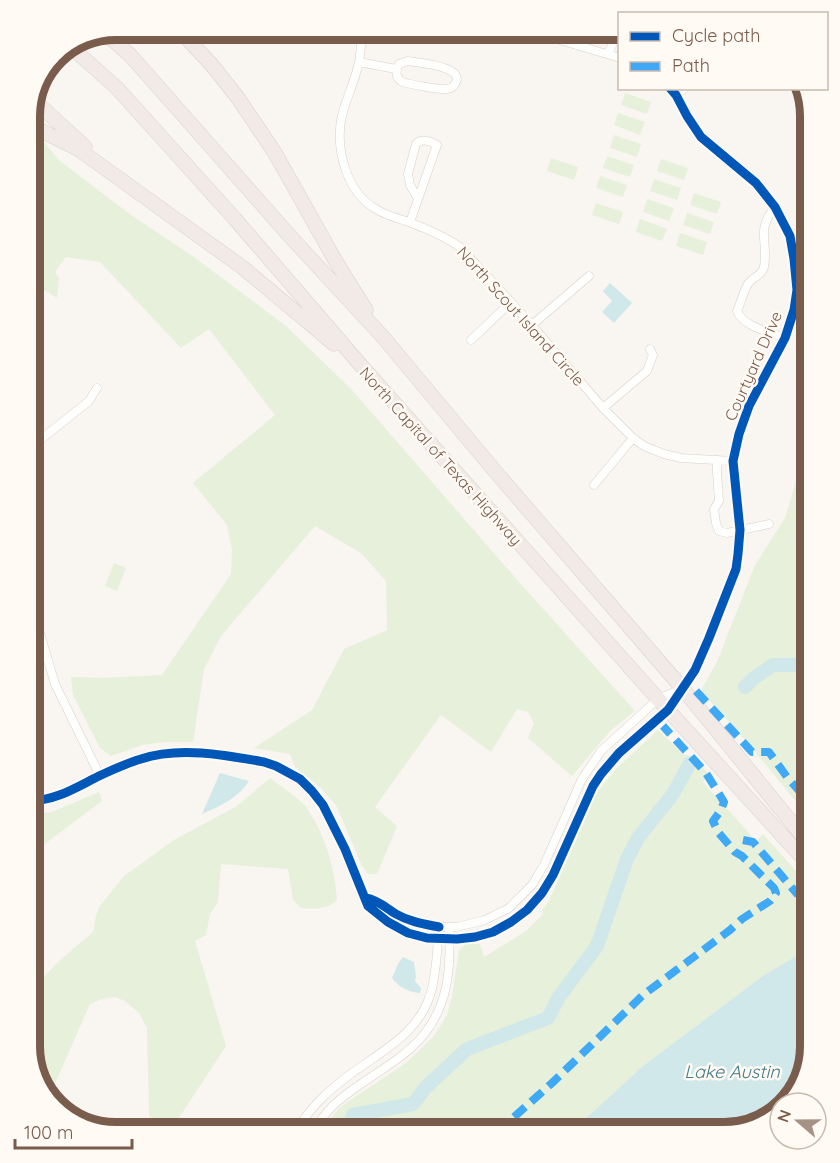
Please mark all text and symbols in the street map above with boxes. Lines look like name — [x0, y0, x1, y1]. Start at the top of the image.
legend — [618, 12, 828, 90]
text: Cycle path — [672, 24, 760, 47]
text: Path — [672, 54, 710, 77]
street label: North Scout Island Circle — [453, 242, 589, 390]
street label: Courtyard Drive — [720, 308, 786, 424]
street label: North Capital of Texas Highway — [355, 363, 527, 549]
water label: Lake Austin — [684, 1060, 780, 1083]
north arrow — [768, 1091, 828, 1151]
text: N — [772, 1107, 795, 1125]
scale bar — [15, 1112, 132, 1150]
text: 100 m — [24, 1121, 73, 1144]

